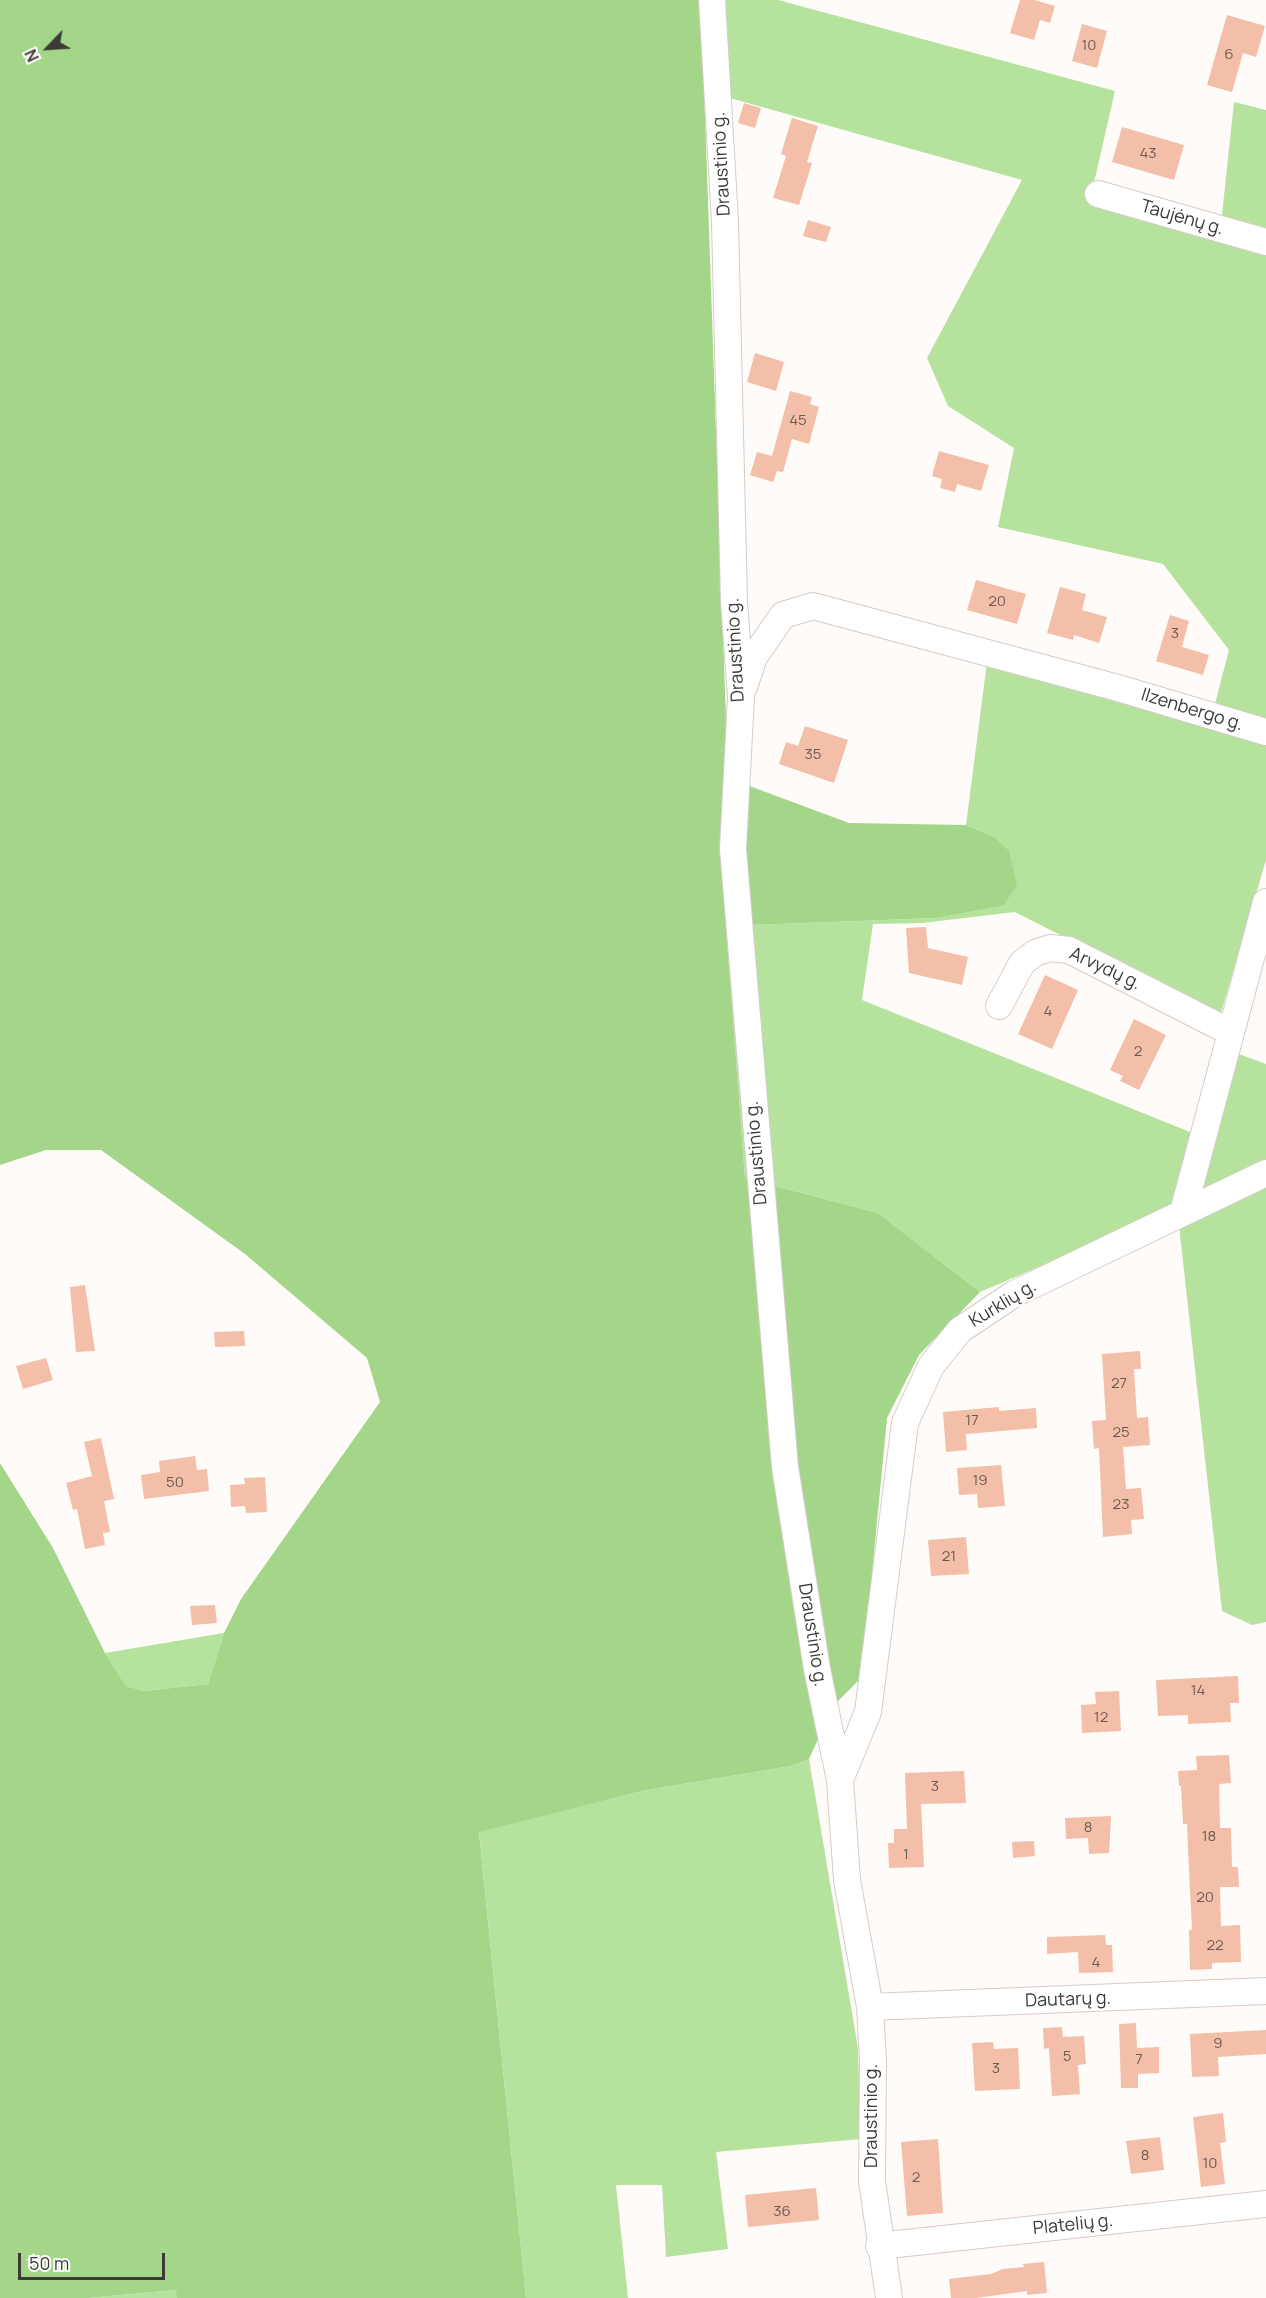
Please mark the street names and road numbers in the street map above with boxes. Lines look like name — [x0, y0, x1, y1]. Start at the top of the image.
street label: Draustinio g. — [708, 111, 736, 217]
street label: Taujėnų g. — [1138, 196, 1226, 240]
street label: Draustinio g. — [722, 597, 750, 703]
street label: Ilzenbergo g. — [1138, 684, 1246, 736]
street label: Arvydų g. — [1066, 943, 1144, 995]
street label: Draustinio g. — [742, 1100, 772, 1206]
street label: Kurklių g. — [966, 1276, 1040, 1332]
street label: Draustinio g. — [793, 1582, 831, 1688]
street label: Dautarų g. — [1025, 1988, 1111, 2012]
street label: Draustinio g. — [861, 2064, 883, 2168]
street label: Platelių g. — [1032, 2210, 1114, 2240]

